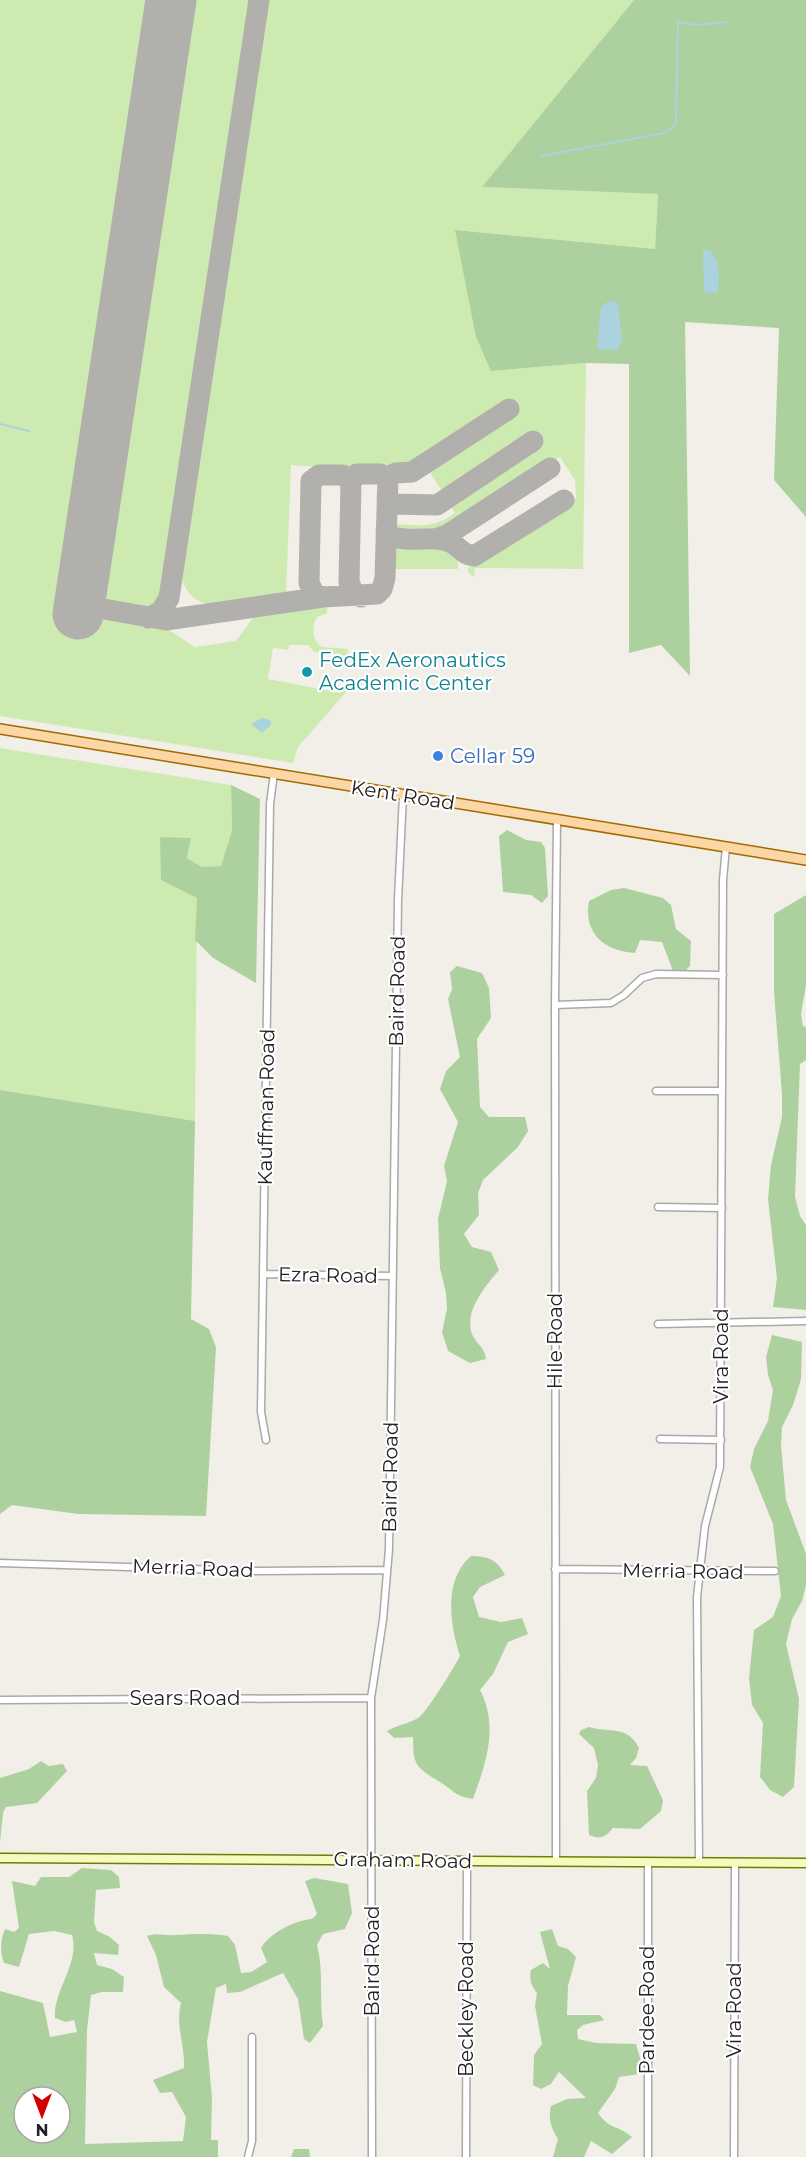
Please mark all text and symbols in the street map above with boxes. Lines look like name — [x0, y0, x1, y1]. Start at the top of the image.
place label: FedEx Aeronautics Academic Center — [319, 648, 506, 695]
marker: FedEx Aeronautics Academic Center — [300, 665, 314, 679]
place label: Cellar 59 — [450, 744, 535, 768]
marker: Cellar 59 — [431, 749, 445, 763]
street label: Kent Road — [349, 775, 457, 815]
street label: Baird Road — [384, 935, 410, 1047]
street label: Kauffman Road — [253, 1028, 279, 1186]
street label: Ezra Road — [278, 1262, 378, 1288]
street label: Hile Road — [543, 1293, 567, 1389]
street label: Vira Road — [709, 1308, 733, 1404]
street label: Baird Road — [377, 1421, 403, 1533]
street label: Merria Road — [132, 1554, 254, 1582]
street label: Merria Road — [622, 1558, 744, 1584]
street label: Sears Road — [129, 1686, 241, 1710]
street label: Graham Road — [334, 1847, 472, 1873]
street label: Baird Road — [360, 1905, 384, 2017]
street label: Beckley Road — [454, 1941, 478, 2077]
street label: Pardee Road — [635, 1946, 659, 2074]
street label: Vira Road — [722, 1962, 746, 2058]
north arrow — [12, 2085, 72, 2145]
text: N — [36, 2120, 48, 2139]

